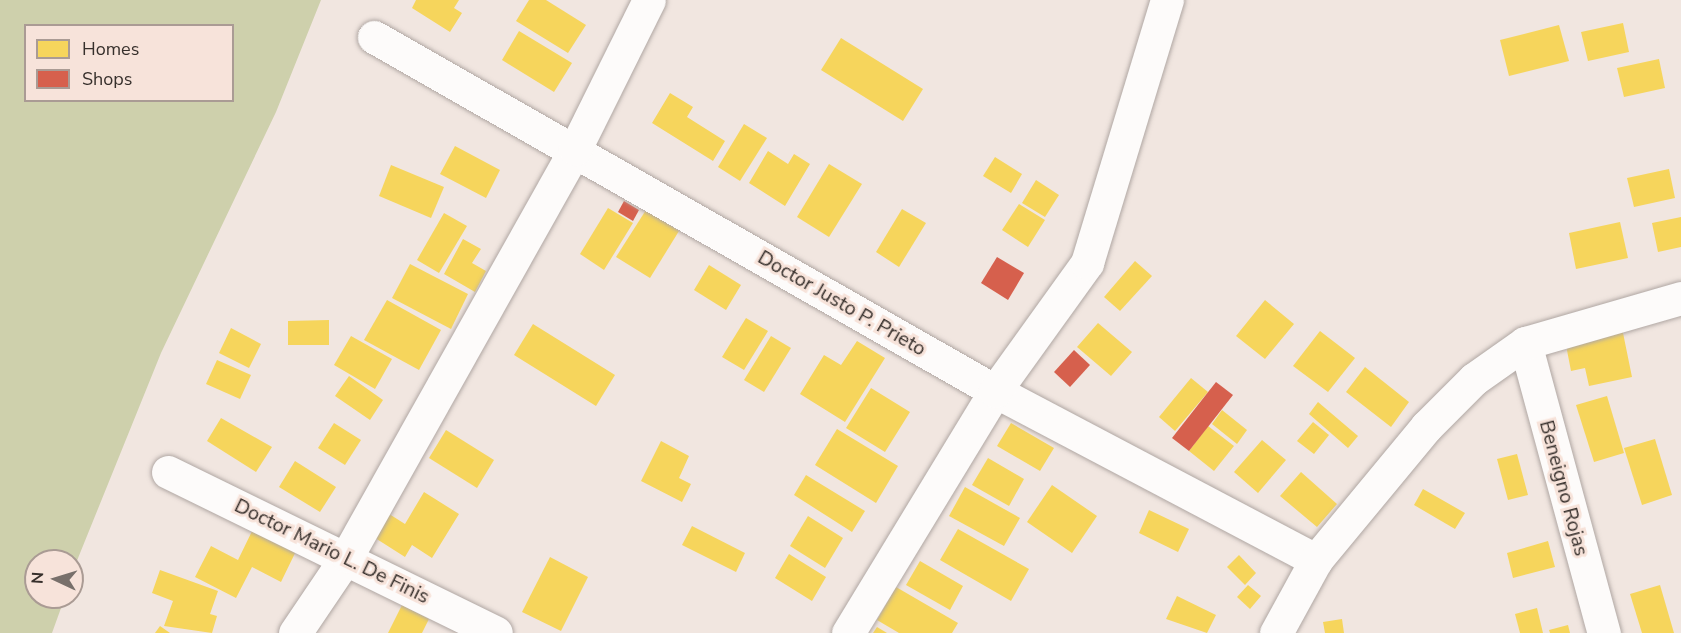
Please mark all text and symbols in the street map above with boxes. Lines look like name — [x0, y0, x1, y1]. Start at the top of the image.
legend — [24, 24, 234, 102]
text: Homes — [82, 37, 139, 61]
text: Shops — [82, 67, 132, 91]
street label: Doctor Justo P. Prieto — [754, 245, 930, 361]
street label: Beneigno Rojas — [1534, 418, 1594, 558]
street label: Doctor Mario L. De Finis — [231, 493, 433, 609]
north arrow — [24, 549, 84, 609]
text: N — [27, 571, 49, 585]

